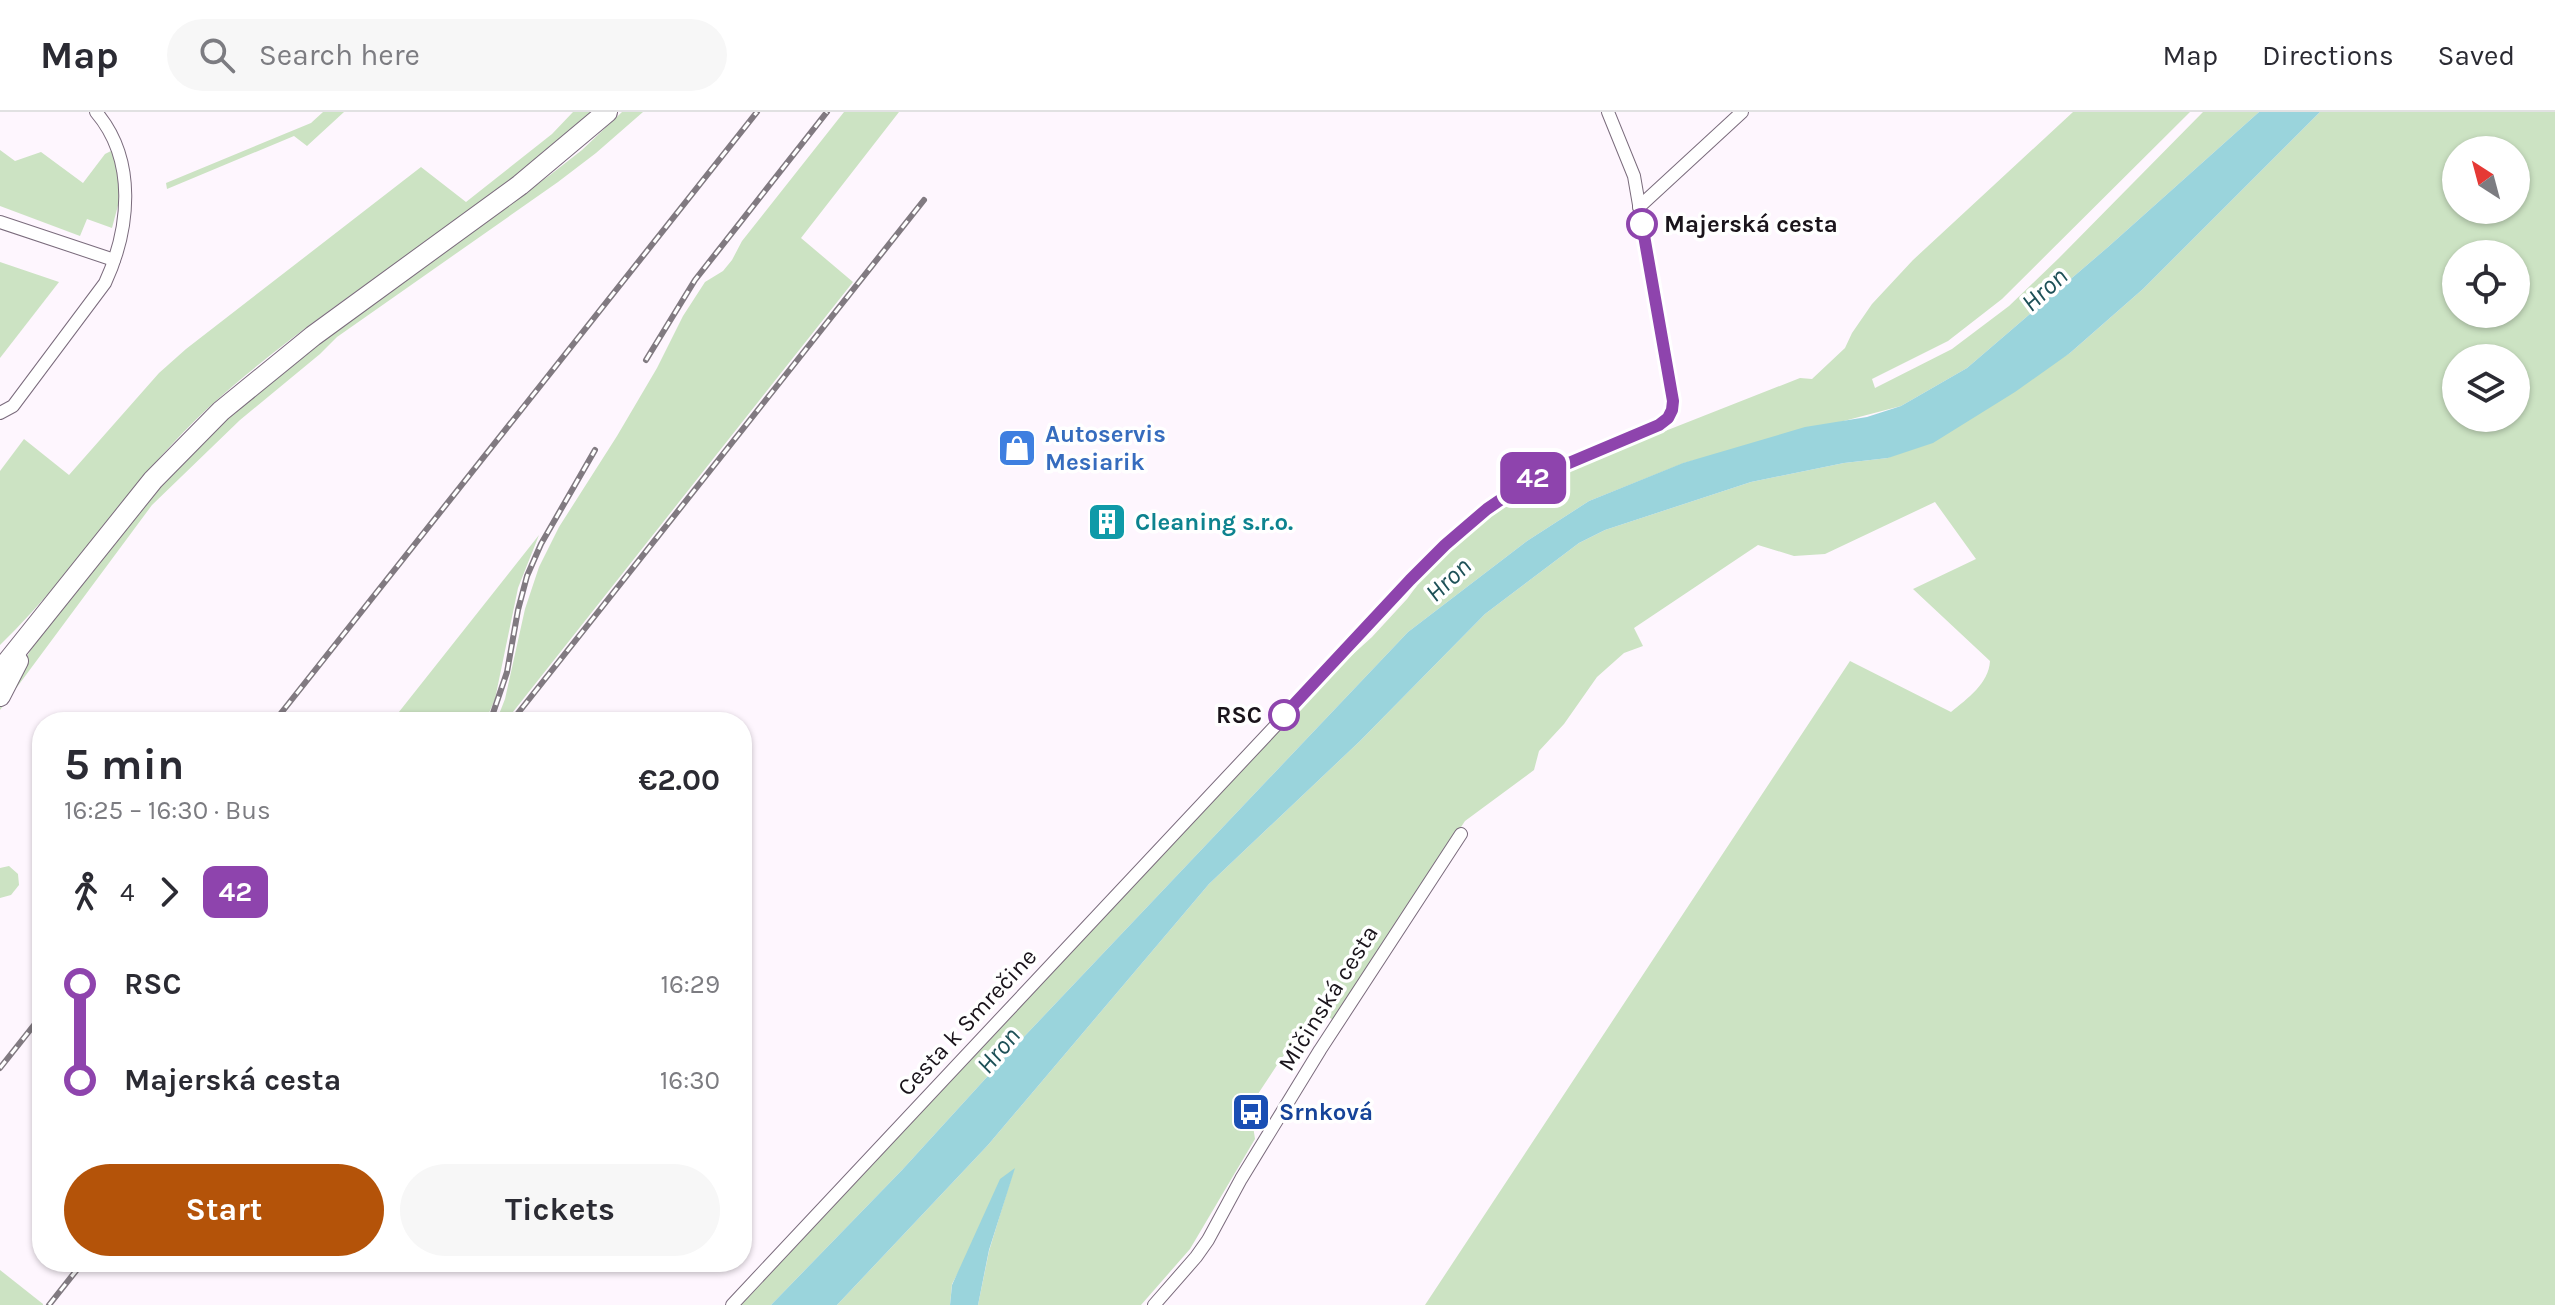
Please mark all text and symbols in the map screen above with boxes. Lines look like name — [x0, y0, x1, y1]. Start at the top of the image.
search box — [167, 19, 727, 91]
text: Map — [40, 33, 119, 78]
icon: search — [195, 33, 239, 77]
text: Search here — [259, 37, 420, 73]
text: Map — [2163, 39, 2218, 72]
text: Directions — [2262, 39, 2394, 72]
text: Saved — [2438, 39, 2515, 72]
north arrow — [2442, 136, 2530, 224]
map controls — [2442, 136, 2530, 432]
marker: Majerská cesta — [1627, 209, 1657, 239]
place label: Majerská cesta — [1664, 210, 1838, 238]
button: locate — [2442, 240, 2530, 328]
water label: Hron — [2015, 261, 2074, 318]
button: layers — [2442, 344, 2530, 432]
place label: Autoservis Mesiarik — [1045, 420, 1166, 476]
shop icon: Autoservis Mesiarik — [996, 427, 1038, 469]
line badge: 42 — [1497, 452, 1569, 504]
text: 42 — [1516, 461, 1550, 494]
building icon: Cleaning s.r.o. — [1086, 501, 1128, 543]
place label: Cleaning s.r.o. — [1135, 508, 1293, 536]
water label: Hron — [1419, 550, 1478, 608]
marker: RSC — [1269, 700, 1299, 730]
place label: RSC — [1216, 701, 1262, 729]
text: 5 min — [64, 739, 184, 790]
text: €2.00 — [638, 762, 720, 798]
text: 16:25 – 16:30 · Bus — [64, 795, 271, 826]
icon: walk — [64, 870, 108, 914]
icon: forward — [147, 870, 191, 914]
text: 42 — [219, 875, 252, 908]
text: 4 — [120, 877, 135, 908]
street label: Mičinská cesta — [1272, 920, 1384, 1076]
street label: Cesta k Smrečine — [892, 943, 1042, 1101]
text: RSC — [124, 966, 181, 1002]
text: 16:29 — [660, 969, 720, 1000]
water label: Hron — [970, 1021, 1027, 1080]
text: Majerská cesta — [124, 1062, 341, 1098]
text: 16:30 — [660, 1065, 720, 1096]
bus stop icon: Srnková — [1230, 1091, 1272, 1133]
place label: Srnková — [1279, 1098, 1373, 1126]
button: Start — [64, 1164, 384, 1256]
button: Tickets — [400, 1164, 720, 1256]

